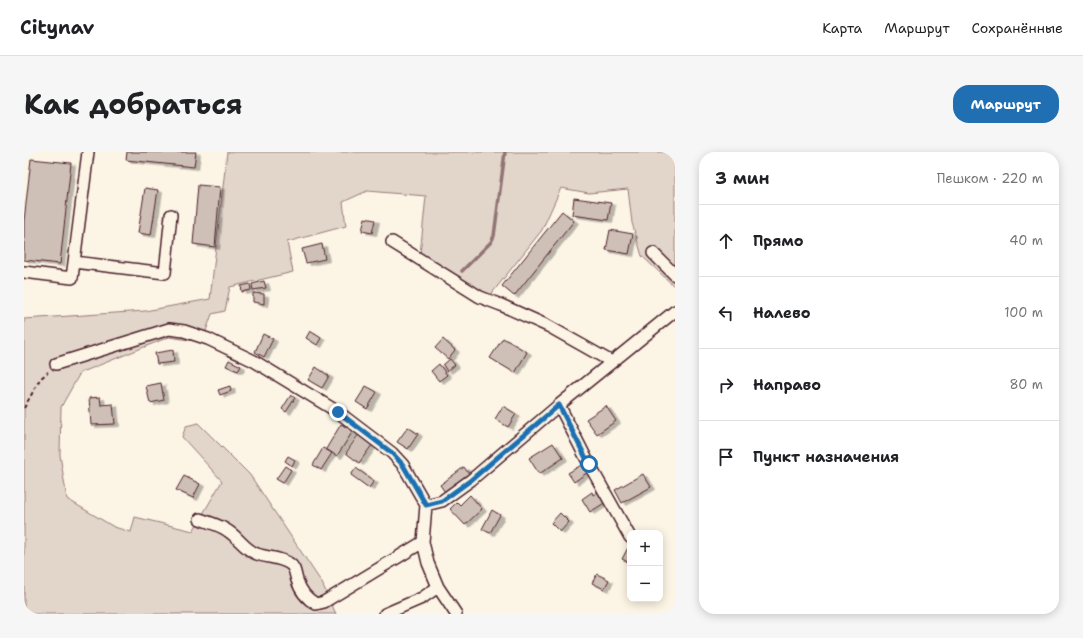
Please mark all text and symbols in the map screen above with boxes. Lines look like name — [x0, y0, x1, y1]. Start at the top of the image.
text: Citynav — [20, 15, 94, 40]
text: Карта — [822, 19, 862, 37]
text: Маршрут — [884, 19, 950, 37]
text: Сохранённые — [972, 19, 1063, 37]
text: Как добраться — [24, 85, 243, 123]
button: Маршрут — [953, 85, 1059, 123]
text: 3 мин — [715, 167, 770, 189]
text: Пешком · 220 m — [937, 170, 1043, 187]
icon: ahead — [715, 230, 737, 252]
text: Прямо — [753, 231, 803, 251]
text: 40 m — [1009, 232, 1043, 249]
icon: left — [715, 302, 737, 324]
text: Налево — [753, 303, 811, 323]
text: 100 m — [1004, 304, 1043, 321]
icon: right — [715, 374, 737, 396]
text: Направо — [753, 375, 821, 395]
text: 80 m — [1009, 376, 1043, 393]
route end — [329, 403, 347, 421]
icon: arrive — [715, 446, 737, 468]
text: Пункт назначения — [753, 447, 899, 467]
route start — [580, 455, 598, 473]
map controls — [627, 530, 663, 602]
button: + — [627, 530, 663, 566]
button: − — [627, 566, 663, 602]

